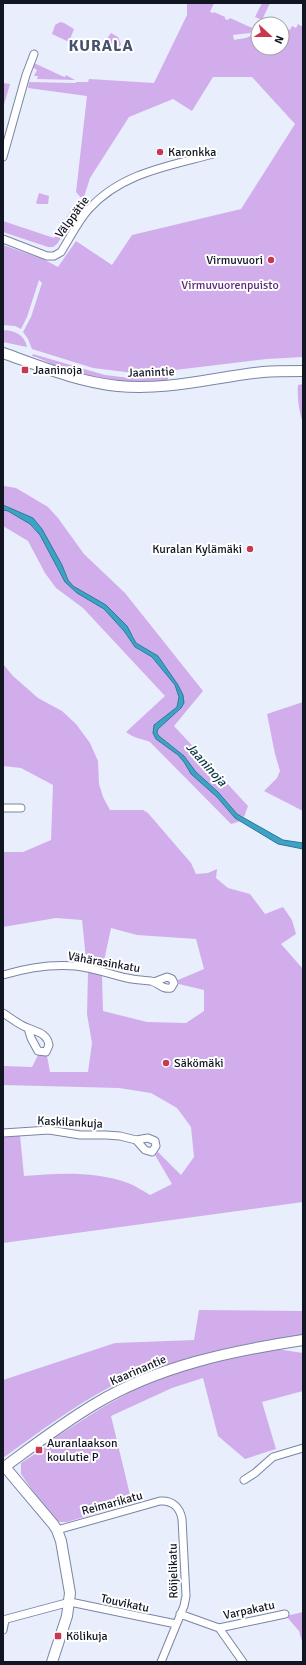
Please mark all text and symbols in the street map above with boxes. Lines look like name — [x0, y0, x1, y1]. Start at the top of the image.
north arrow — [250, 16, 290, 56]
text: N — [271, 34, 286, 46]
district label: KURALA — [68, 36, 134, 56]
place label: Karonkka — [168, 145, 216, 160]
marker: Karonkka — [155, 147, 165, 157]
street label: Välppätie — [52, 193, 93, 241]
place label: Virmuvuori — [206, 253, 263, 268]
marker: Virmuvuori — [266, 255, 276, 265]
park label: Virmuvuorenpuisto — [181, 278, 279, 293]
place label: Jaaninoja — [33, 363, 82, 378]
street label: Jaanintie — [127, 364, 175, 381]
marker: Jaaninoja — [20, 365, 30, 375]
place label: Kuralan Kylämäki — [152, 542, 242, 557]
marker: Kuralan Kylämäki — [245, 544, 255, 554]
water label: Jaaninoja — [182, 739, 230, 790]
street label: Vähärasinkatu — [66, 949, 141, 976]
place label: Säkömäki — [174, 1056, 224, 1071]
marker: Säkömäki — [161, 1058, 171, 1068]
street label: Kaskilankuja — [37, 1113, 103, 1132]
street label: Kaarinantie — [108, 1352, 169, 1389]
place label: Auranlaakson koulutie P — [47, 1436, 118, 1465]
marker: Auranlaakson koulutie P — [34, 1445, 44, 1455]
street label: Reimarikatu — [80, 1488, 144, 1519]
street label: Röijelikatu — [166, 1543, 181, 1599]
street label: Touvikatu — [99, 1591, 150, 1616]
street label: Varpakatu — [222, 1598, 276, 1623]
place label: Kölikuja — [66, 1629, 108, 1644]
marker: Kölikuja — [53, 1631, 63, 1641]

